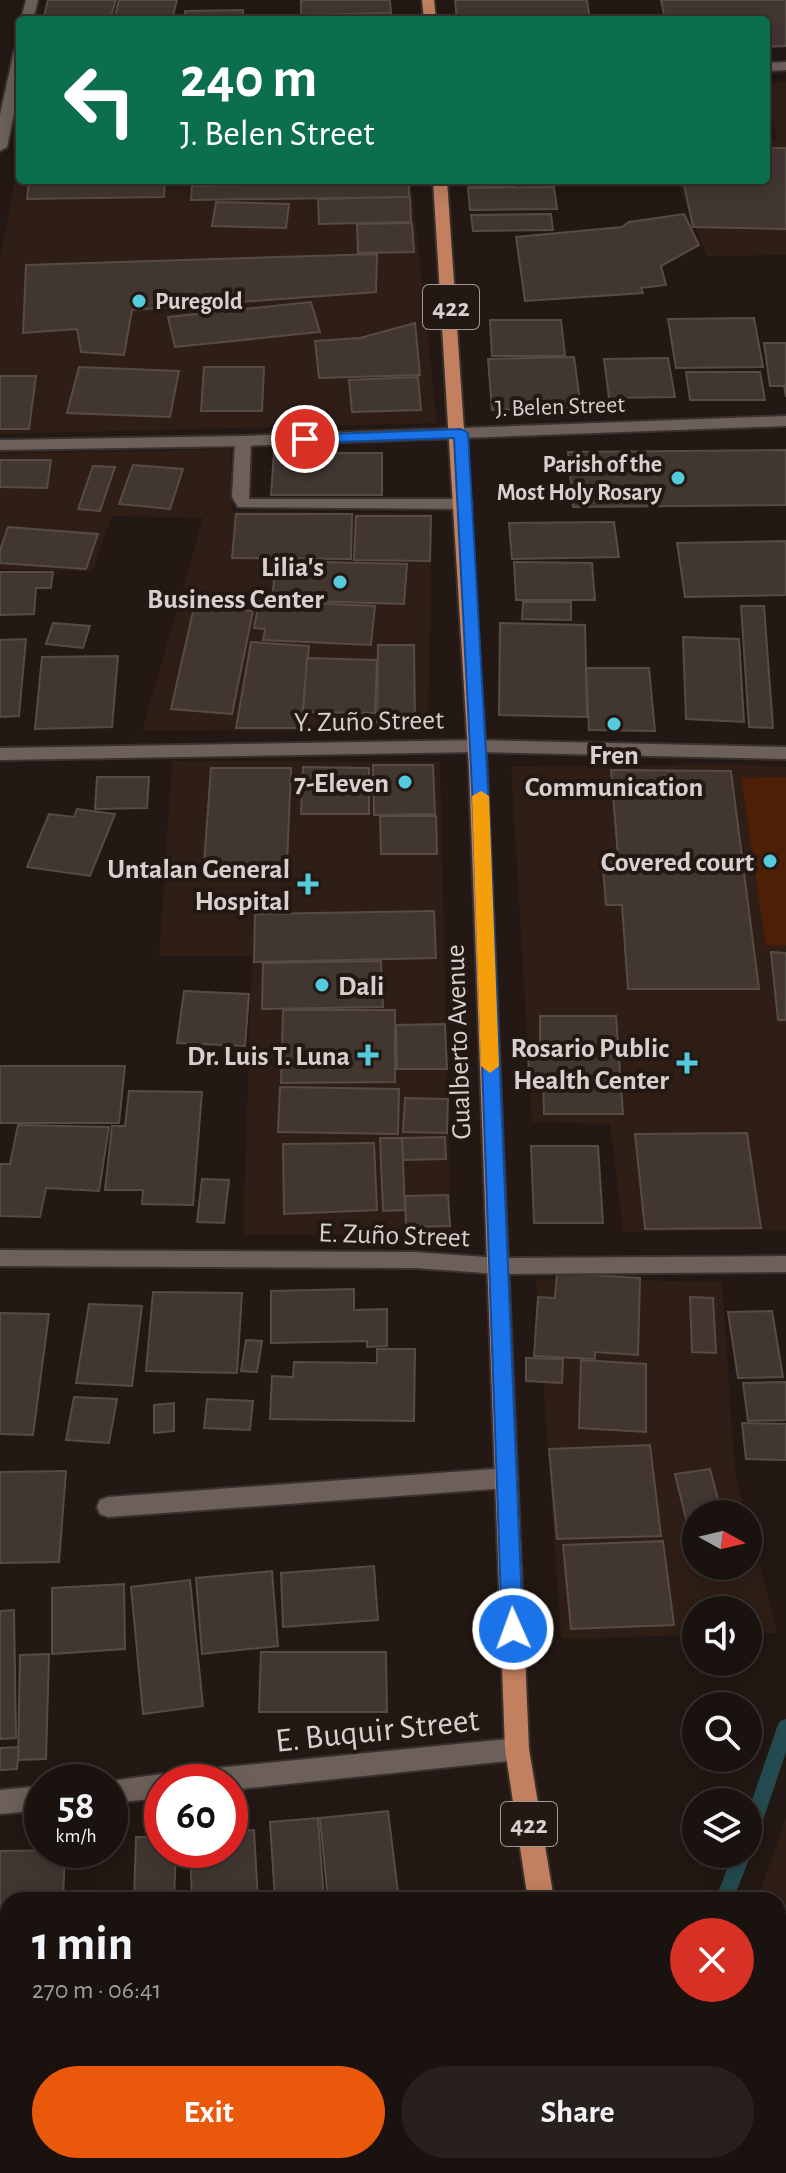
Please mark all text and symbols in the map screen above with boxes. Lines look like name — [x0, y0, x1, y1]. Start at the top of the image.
icon: left — [48, 48, 152, 152]
text: 240 m — [180, 51, 317, 107]
text: J. Belen Street — [180, 116, 375, 152]
road number: 422 — [423, 285, 479, 329]
place label: Puregold — [155, 290, 243, 314]
marker: Puregold — [130, 292, 148, 310]
street label: J. Belen Street — [495, 393, 626, 421]
pin — [271, 405, 339, 473]
icon: arrive — [283, 417, 327, 461]
place label: Parish of the Most Holy Rosary — [497, 453, 662, 505]
marker: Parish of the Most Holy Rosary — [669, 469, 687, 487]
place label: Lilia's Business Center — [147, 554, 324, 614]
marker: Lilia's Business Center — [331, 573, 349, 591]
street label: Y. Zuño Street — [294, 707, 444, 737]
marker: Fren Communication — [605, 715, 623, 733]
place label: Fren Communication — [525, 742, 703, 802]
place label: 7-Eleven — [294, 770, 389, 798]
marker: 7-Eleven — [396, 773, 414, 791]
place label: Covered court — [601, 849, 755, 877]
marker: Covered court — [761, 852, 779, 870]
place label: Untalan General Hospital — [107, 856, 290, 916]
marker: Untalan General Hospital — [297, 873, 319, 895]
street label: Gualberto Avenue — [442, 944, 476, 1140]
place label: Dali — [338, 973, 384, 1001]
marker: Dali — [313, 976, 331, 994]
place label: Rosario Public Health Center — [510, 1035, 669, 1095]
place label: Dr. Luis T. Luna — [187, 1043, 350, 1071]
marker: Dr. Luis T. Luna — [357, 1044, 379, 1066]
marker: Rosario Public Health Center — [676, 1052, 698, 1074]
street label: E. Zuño Street — [318, 1219, 470, 1253]
north arrow — [682, 1500, 762, 1580]
map controls — [682, 1500, 762, 1868]
position arrow — [471, 1587, 555, 1671]
button: sound — [682, 1596, 762, 1676]
button: search — [682, 1692, 762, 1772]
street label: E. Buquir Street — [274, 1703, 481, 1759]
speed limit sign: 60 — [144, 1764, 248, 1868]
text: 58 — [57, 1786, 94, 1826]
button: layers — [682, 1788, 762, 1868]
road number: 422 — [501, 1802, 557, 1846]
text: km/h — [55, 1826, 97, 1846]
button: close — [670, 1918, 754, 2002]
text: 1 min — [32, 1921, 133, 1969]
text: 270 m · 06:41 — [32, 1977, 161, 2003]
button: Exit — [32, 2066, 385, 2158]
button: Share — [401, 2066, 754, 2158]

